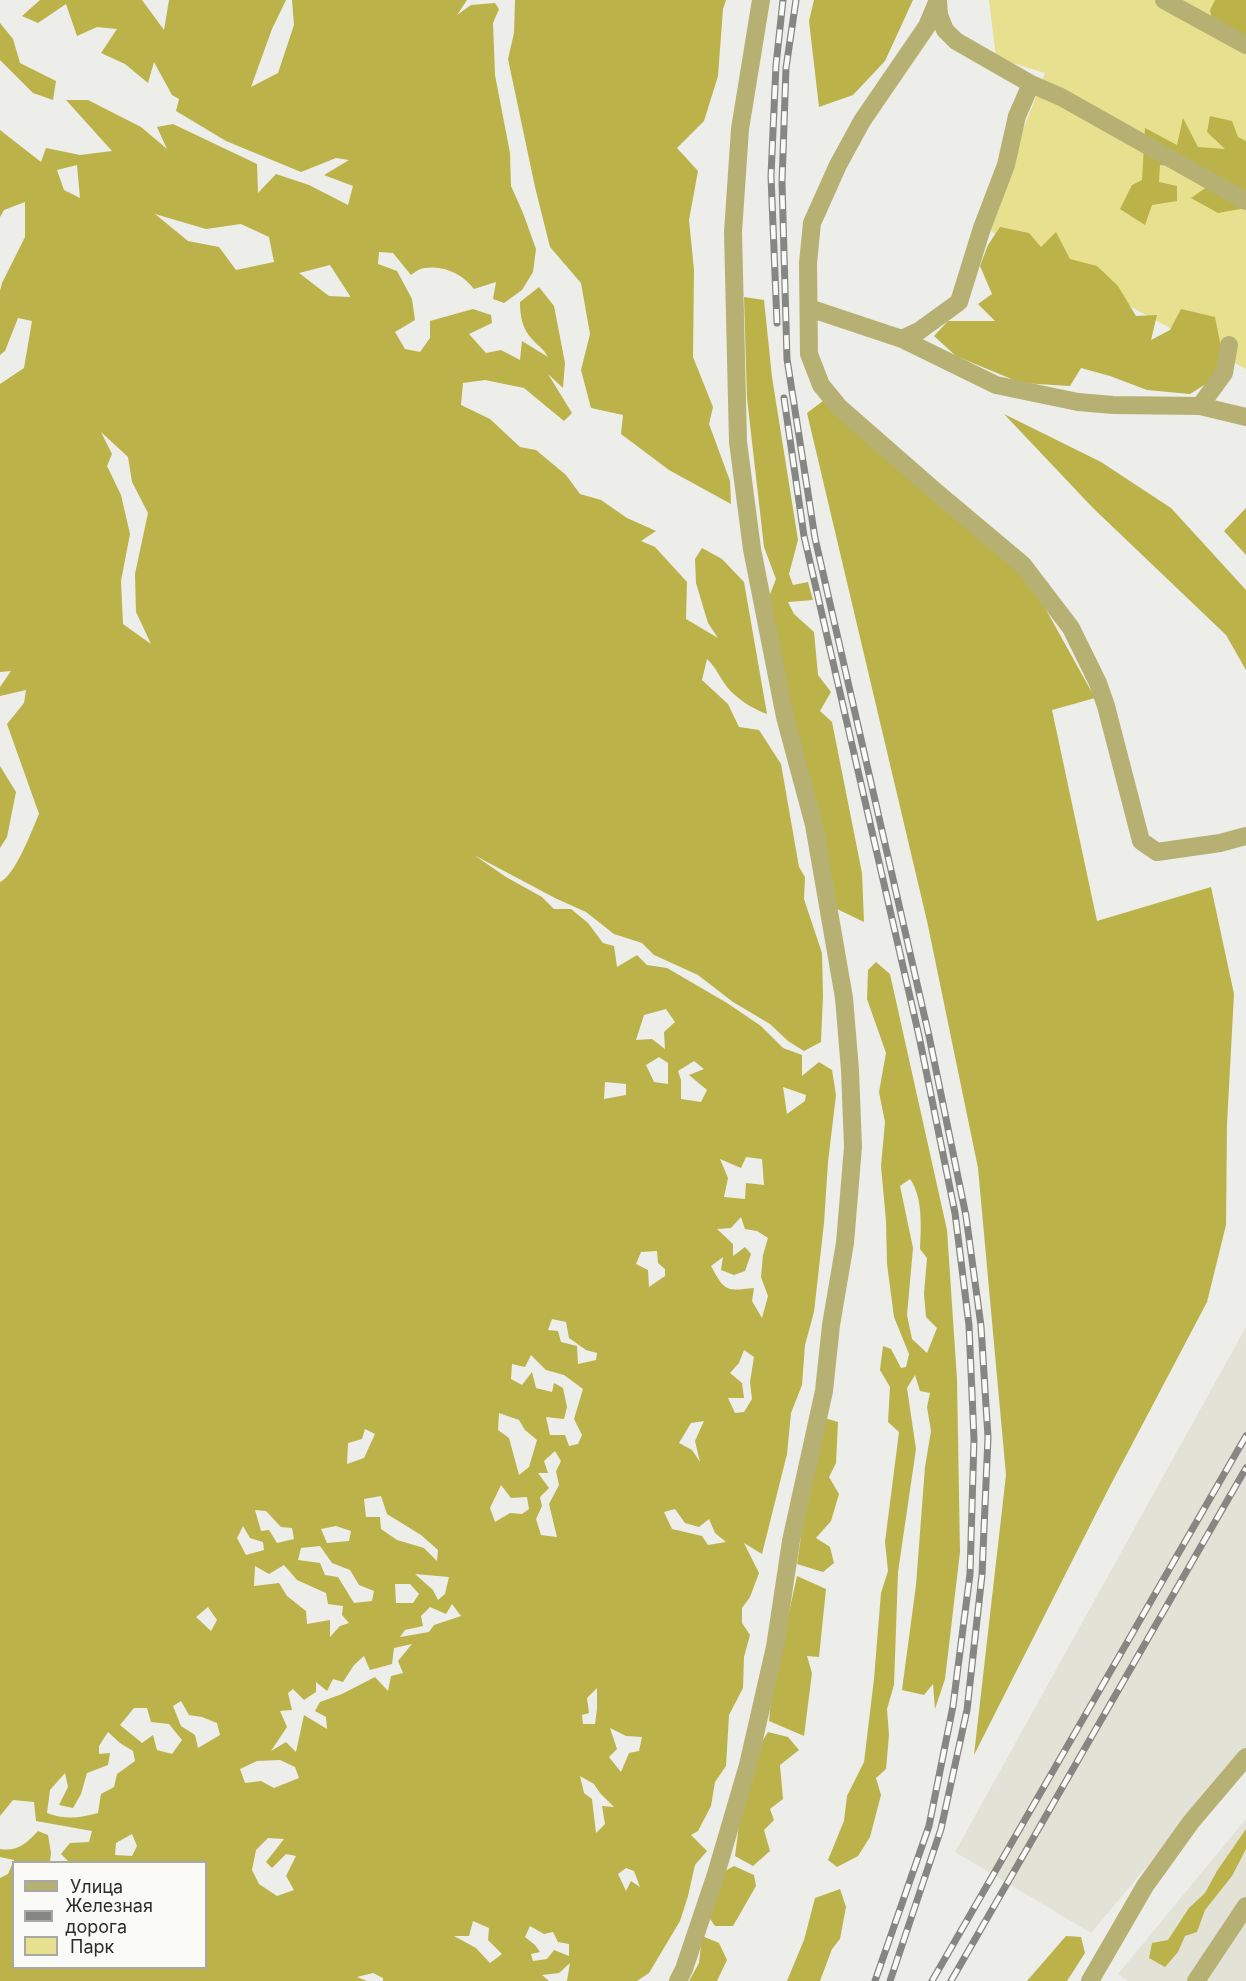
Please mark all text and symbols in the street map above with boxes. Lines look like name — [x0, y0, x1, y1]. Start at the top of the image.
legend — [12, 1861, 207, 1969]
text: Улица — [70, 1876, 123, 1897]
text: Железная дорога — [65, 1895, 153, 1937]
text: Парк — [70, 1936, 114, 1957]

